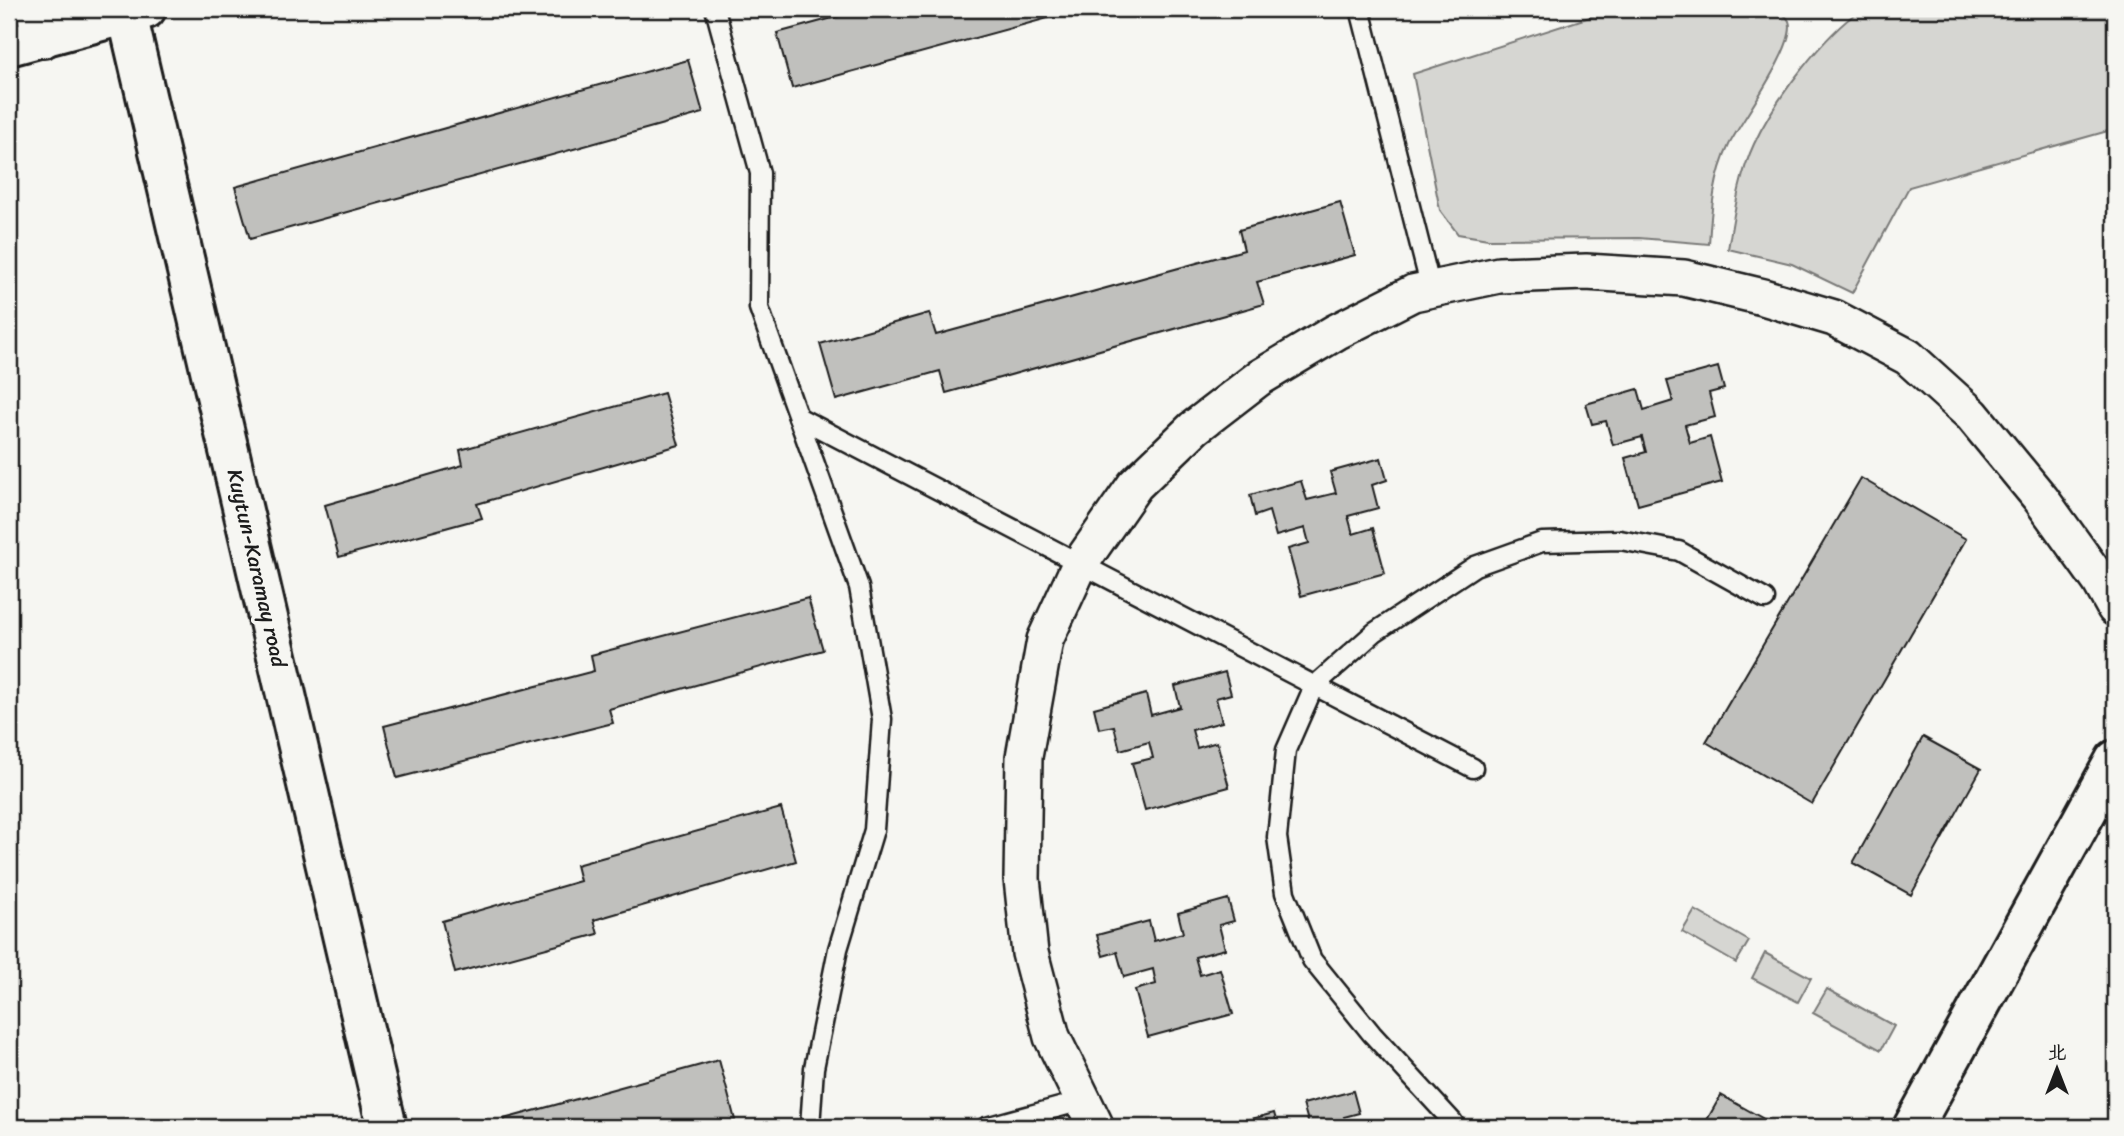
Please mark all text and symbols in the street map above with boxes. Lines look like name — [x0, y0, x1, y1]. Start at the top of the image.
street label: Kuytun-Karamay road — [216, 465, 299, 673]
north arrow — [2022, 1034, 2092, 1104]
text: 北 — [2047, 1036, 2067, 1069]

